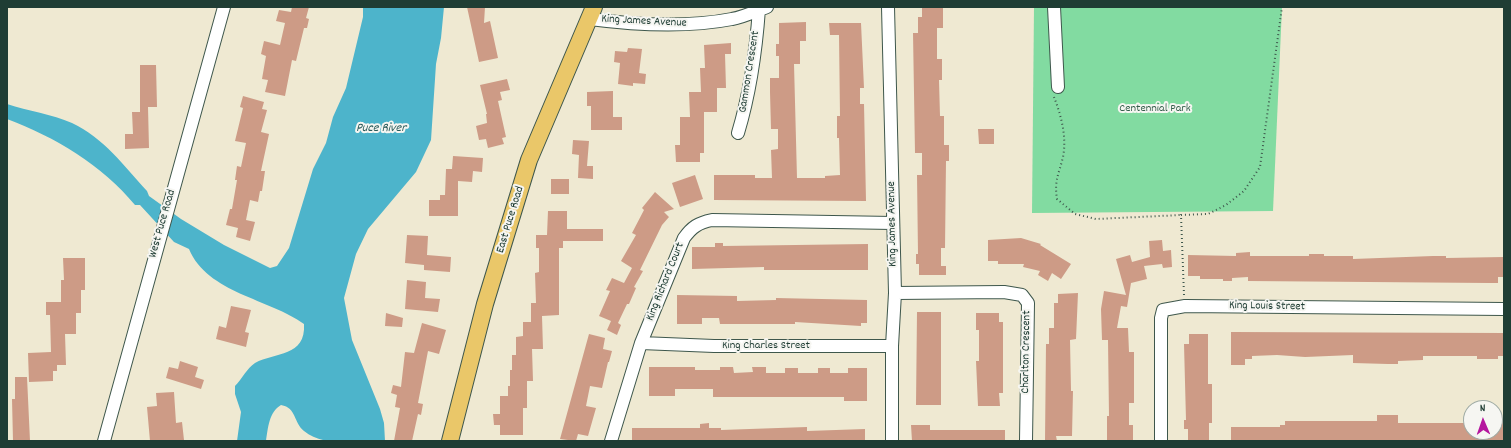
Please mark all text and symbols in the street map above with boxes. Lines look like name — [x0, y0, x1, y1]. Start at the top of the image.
street label: King James Avenue — [601, 13, 687, 31]
street label: Gammon Crescent — [736, 30, 764, 114]
park label: Centennial Park — [1119, 102, 1191, 116]
water label: Puce River — [356, 121, 406, 137]
street label: King James Avenue — [885, 181, 901, 267]
street label: East Puce Road — [494, 185, 528, 255]
street label: West Puce Road — [146, 188, 180, 260]
street label: King Richard Court — [644, 241, 688, 323]
street label: King Louis Street — [1229, 299, 1305, 315]
street label: Charlton Crescent — [1019, 310, 1035, 394]
street label: King Charles Street — [722, 339, 810, 353]
north arrow — [1463, 400, 1503, 440]
text: N — [1480, 401, 1486, 417]

